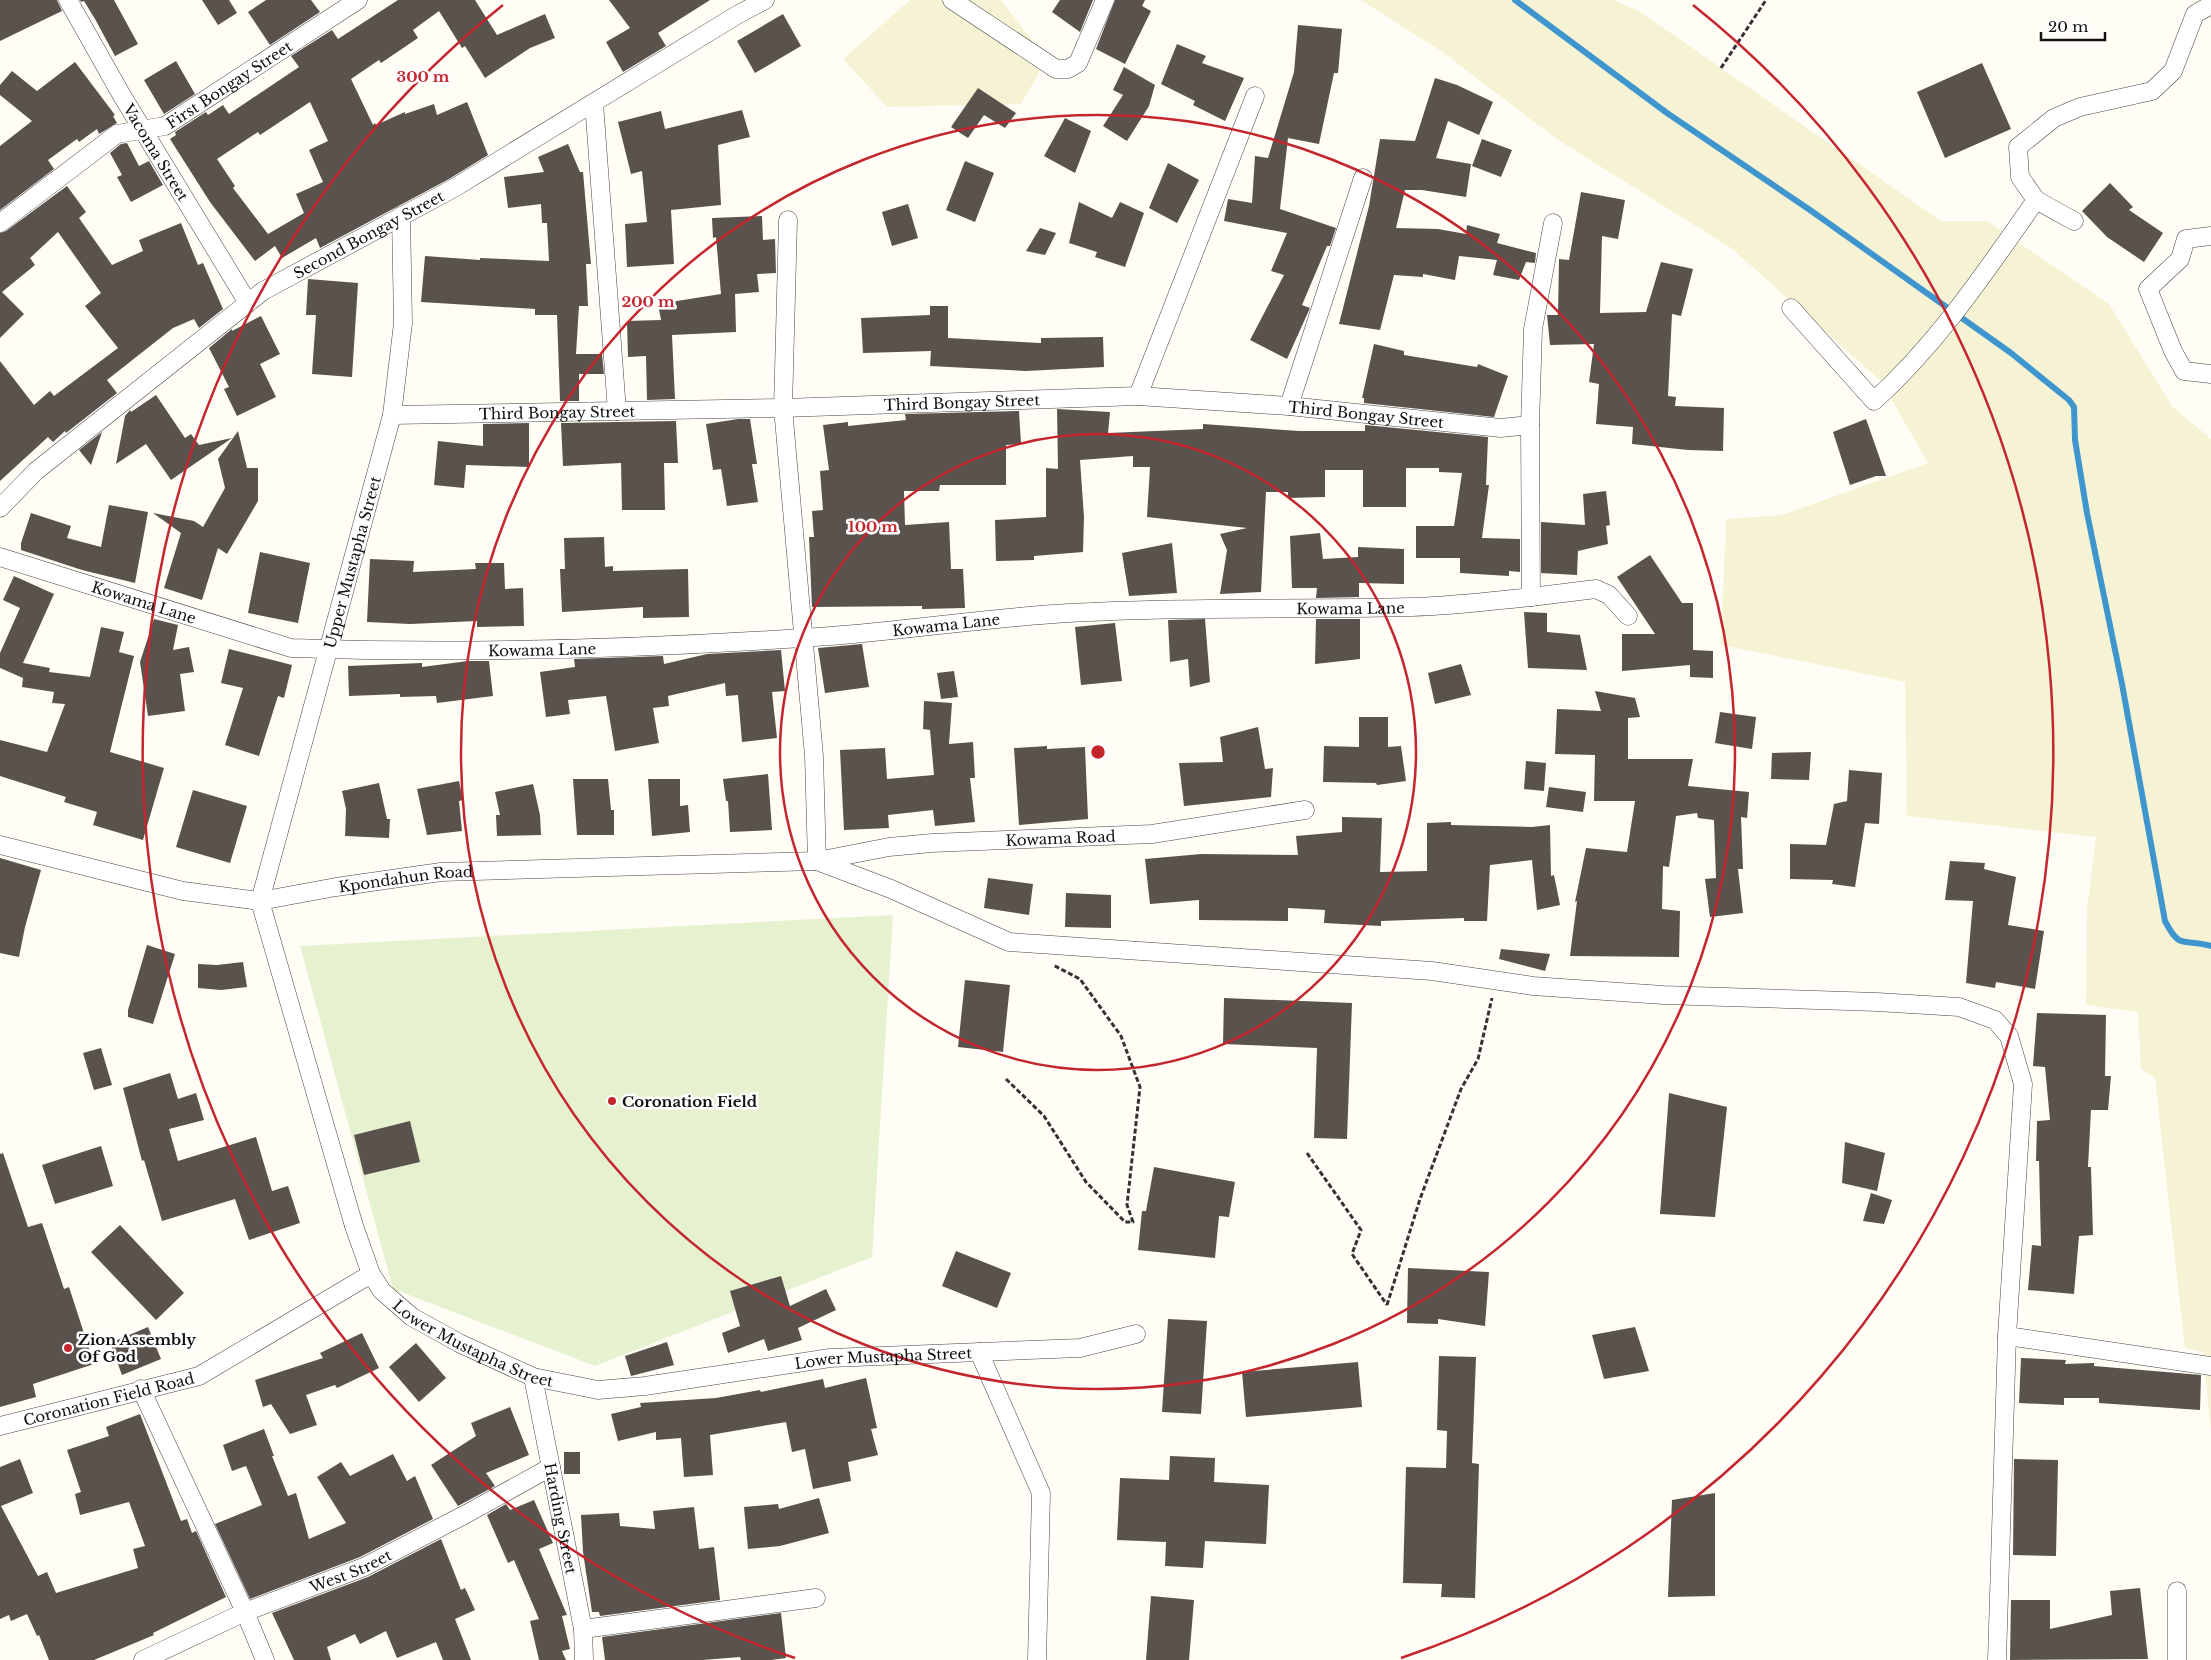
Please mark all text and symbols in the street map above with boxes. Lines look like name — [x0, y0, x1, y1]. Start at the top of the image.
scale bar — [2041, 10, 2105, 42]
text: 20 m — [2048, 17, 2088, 36]
street label: First Bongay Street — [162, 36, 296, 132]
text: 300 m — [397, 67, 450, 86]
street label: Vacoma Street — [119, 99, 193, 205]
street label: Second Bongay Street — [290, 186, 447, 282]
text: 200 m — [622, 292, 675, 311]
street label: Third Bongay Street — [883, 390, 1041, 414]
street label: Third Bongay Street — [1287, 396, 1445, 432]
street label: Third Bongay Street — [479, 401, 636, 423]
street label: Upper Mustapha Street — [320, 474, 385, 650]
text: 100 m — [848, 517, 898, 536]
street label: Kowama Lane — [90, 577, 199, 627]
street label: Kowama Lane — [1296, 598, 1405, 618]
street label: Kowama Lane — [891, 609, 1001, 640]
street label: Kowama Lane — [488, 639, 597, 660]
centre of rings — [1089, 743, 1107, 761]
street label: Kowama Road — [1005, 826, 1116, 849]
street label: Kpondahun Road — [337, 862, 473, 896]
place label: Coronation Field — [622, 1092, 758, 1111]
marker: Coronation Field — [606, 1095, 618, 1107]
street label: Lower Mustapha Street — [389, 1295, 555, 1390]
place label: Zion Assembly Of God — [78, 1330, 196, 1366]
marker: Zion Assembly Of God — [62, 1342, 74, 1354]
street label: Lower Mustapha Street — [793, 1343, 973, 1373]
street label: Coronation Field Road — [21, 1368, 196, 1429]
street label: Harding Street — [541, 1461, 581, 1576]
street label: West Street — [306, 1545, 395, 1597]

